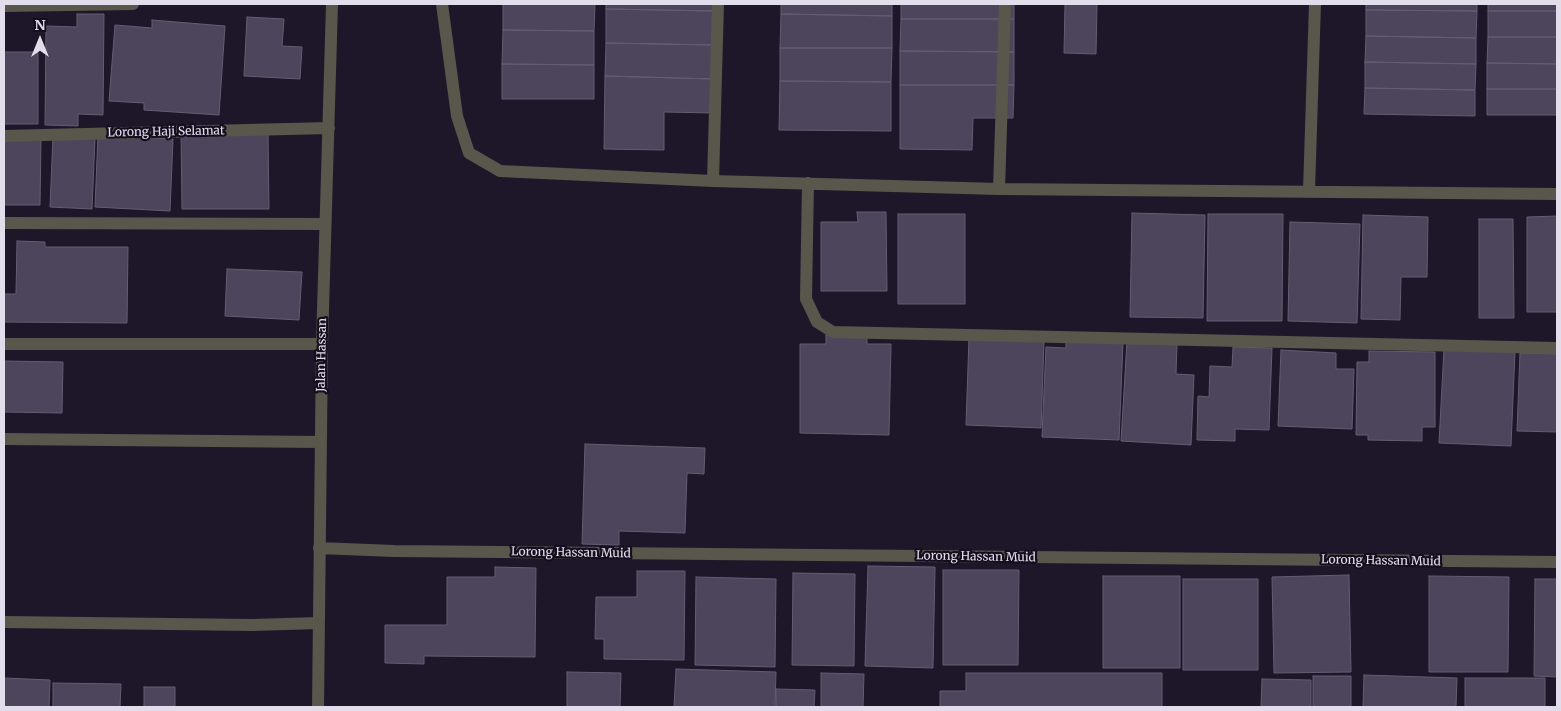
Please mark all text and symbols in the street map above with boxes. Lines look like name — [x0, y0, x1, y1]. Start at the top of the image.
north arrow — [15, 15, 65, 65]
text: N — [34, 16, 46, 34]
street label: Lorong Haji Selamat — [107, 124, 225, 140]
street label: Jalan Hassan — [314, 318, 330, 392]
street label: Lorong Hassan Muid — [511, 545, 631, 561]
street label: Lorong Hassan Muid — [916, 549, 1036, 565]
street label: Lorong Hassan Muid — [1321, 553, 1441, 569]

